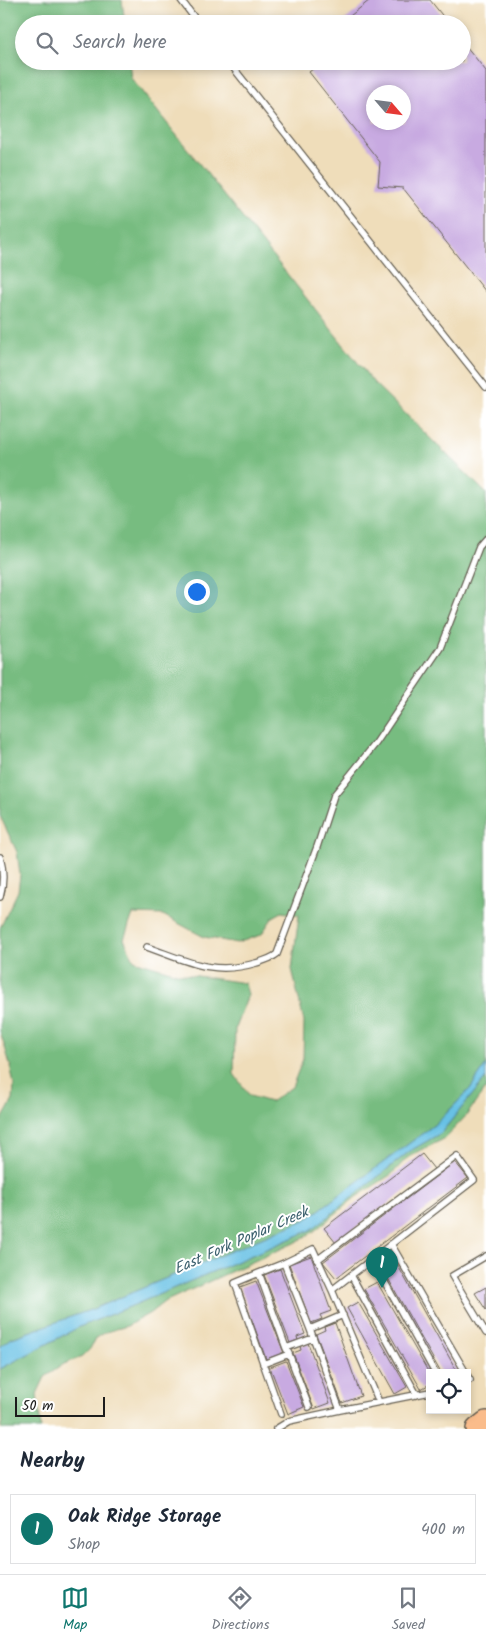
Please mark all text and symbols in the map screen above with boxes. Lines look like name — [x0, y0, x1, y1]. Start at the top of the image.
search box — [15, 15, 471, 70]
text: Search here — [73, 28, 167, 58]
icon: search — [33, 29, 61, 57]
north arrow — [366, 85, 411, 130]
your location — [184, 579, 210, 605]
water label: East Fork Poplar Creek — [170, 1200, 314, 1281]
pin: 1 — [366, 1247, 398, 1288]
map controls — [426, 1369, 471, 1414]
button: locate — [426, 1369, 471, 1414]
scale bar — [15, 1394, 105, 1417]
text: 50 m — [22, 1395, 53, 1417]
text: Nearby — [20, 1445, 85, 1478]
text: Oak Ridge Storage — [68, 1502, 221, 1532]
text: 1 — [35, 1517, 39, 1542]
text: 400 m — [421, 1517, 465, 1542]
text: Shop — [68, 1532, 100, 1557]
tab: Map — [61, 1584, 89, 1636]
tab: Directions — [211, 1584, 269, 1636]
tab: Saved — [392, 1584, 425, 1636]

